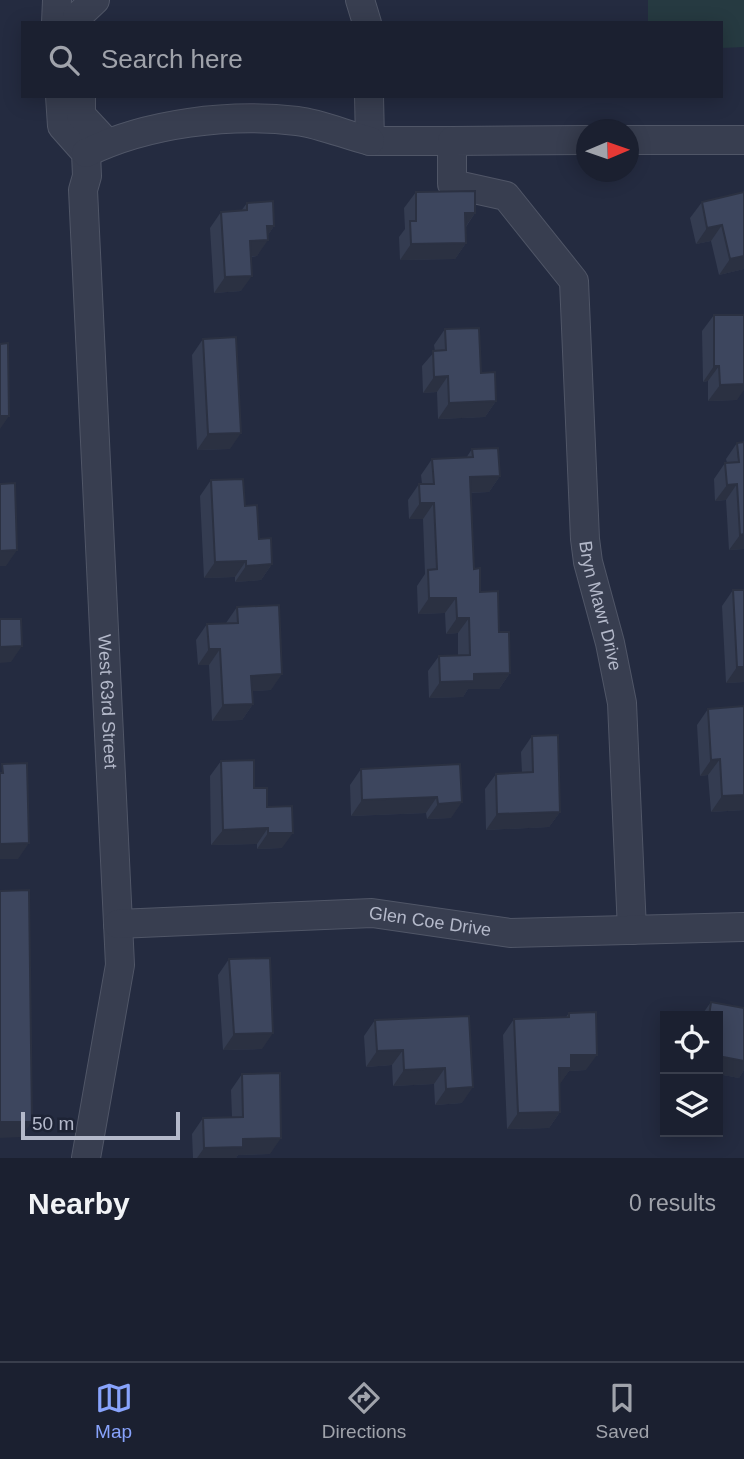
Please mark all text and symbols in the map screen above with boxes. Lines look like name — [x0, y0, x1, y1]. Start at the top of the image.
search box — [21, 21, 723, 98]
icon: search — [45, 41, 83, 79]
text: Search here — [101, 44, 243, 74]
north arrow — [576, 119, 639, 182]
street label: Bryn Mawr Drive — [575, 540, 625, 672]
street label: West 63rd Street — [94, 634, 121, 769]
street label: Glen Coe Drive — [368, 903, 493, 940]
map controls — [660, 1011, 723, 1137]
button: locate — [660, 1011, 723, 1074]
button: layers — [660, 1074, 723, 1137]
scale bar — [21, 1109, 180, 1141]
text: 50 m — [32, 1113, 74, 1134]
text: Nearby — [28, 1187, 130, 1220]
text: 0 results — [629, 1190, 716, 1216]
tab: Map — [95, 1379, 133, 1443]
tab: Directions — [322, 1379, 406, 1443]
tab: Saved — [595, 1379, 649, 1443]

